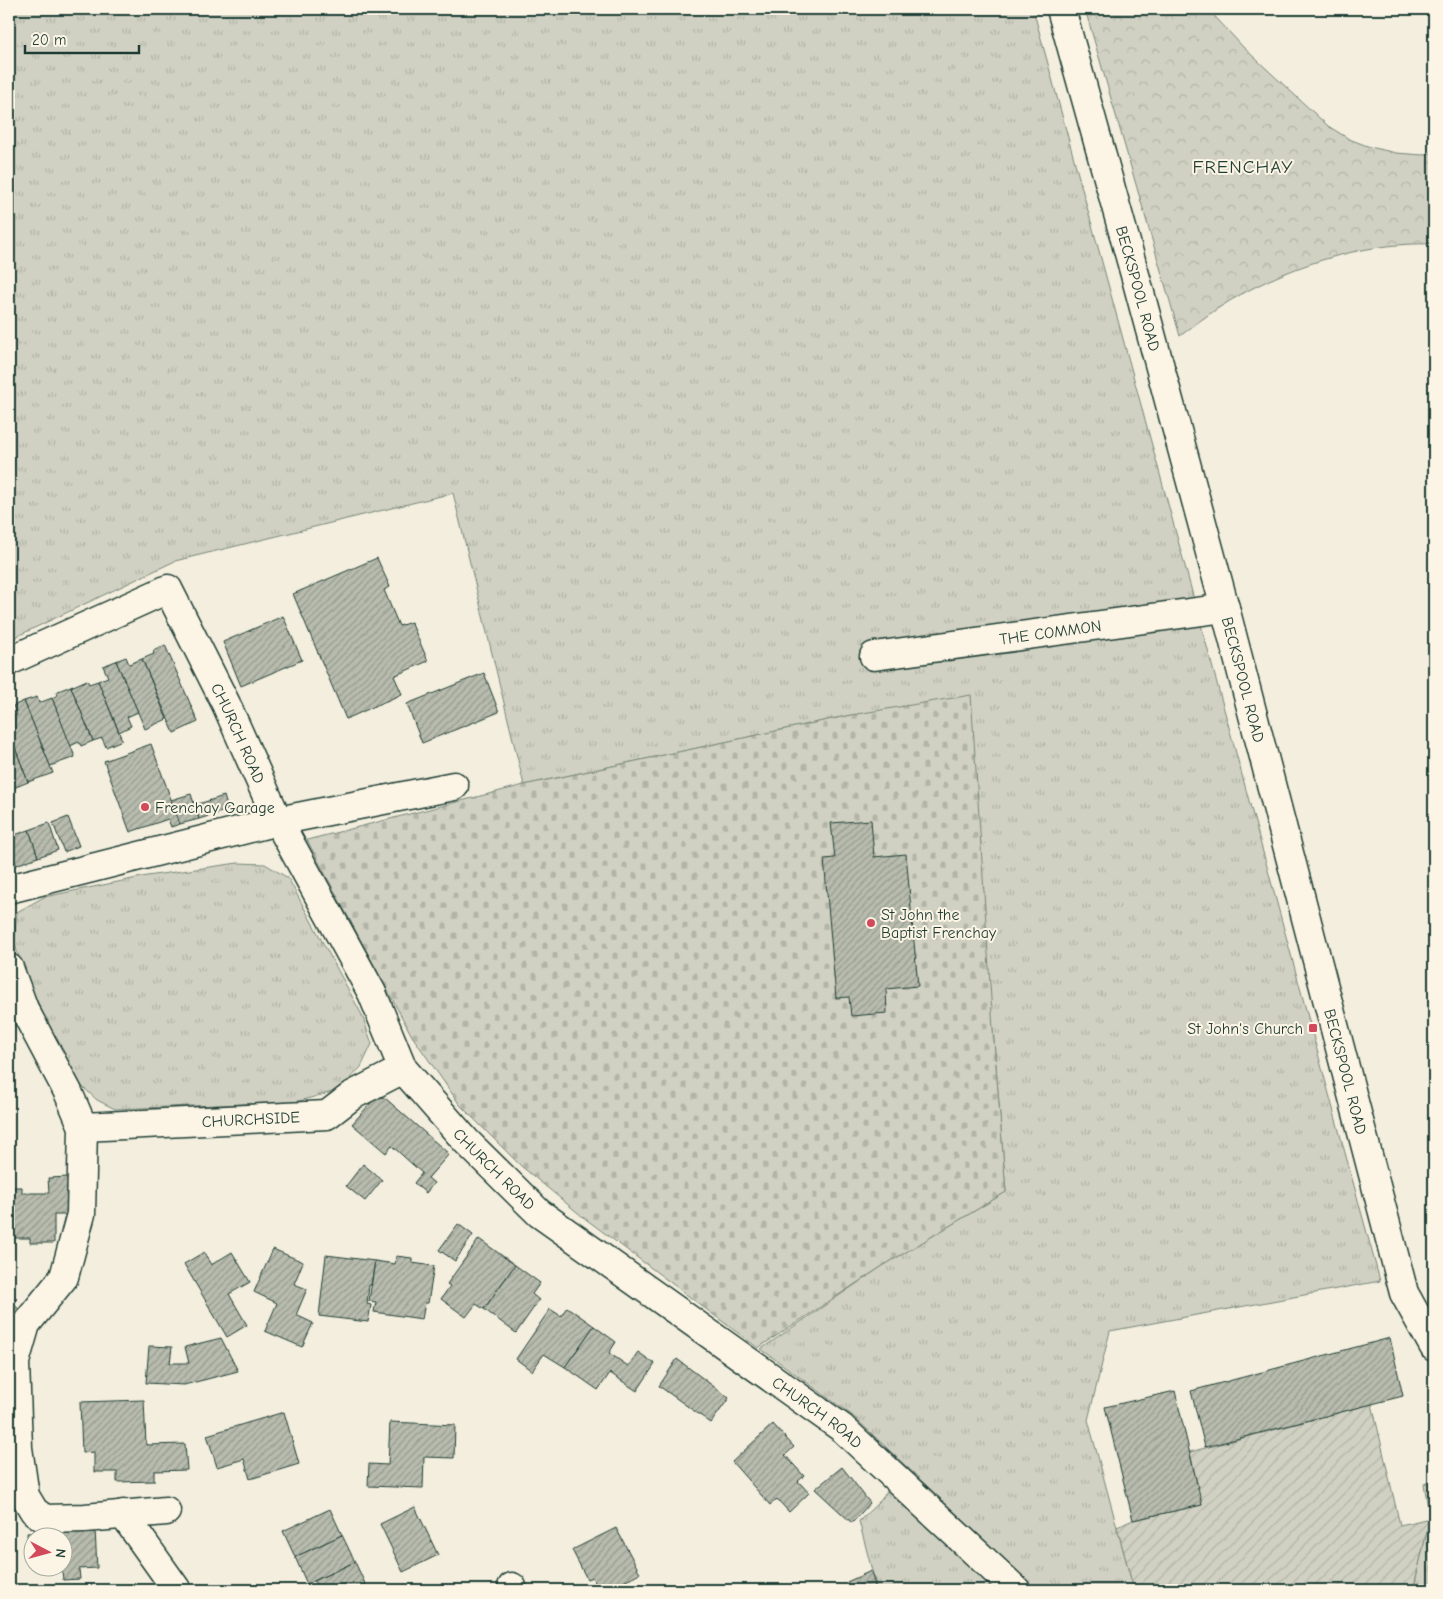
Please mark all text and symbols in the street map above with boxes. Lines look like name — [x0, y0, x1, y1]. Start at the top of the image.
scale bar — [25, 22, 139, 54]
text: 20 m — [32, 31, 66, 49]
district label: FRENCHAY — [1193, 156, 1293, 178]
street label: BECKSPOOL ROAD — [1112, 224, 1163, 353]
street label: BECKSPOOL ROAD — [1218, 615, 1268, 745]
street label: THE COMMON — [998, 617, 1103, 649]
street label: CHURCH ROAD — [207, 680, 268, 786]
place label: Frenchay Garage — [155, 799, 275, 817]
marker: Frenchay Garage — [139, 801, 151, 813]
place label: St John the Baptist Frenchay — [881, 906, 997, 942]
marker: St John the Baptist Frenchay — [865, 917, 877, 929]
street label: BECKSPOOL ROAD — [1320, 1007, 1370, 1136]
place label: St John's Church — [1187, 1020, 1303, 1038]
marker: St John's Church — [1307, 1022, 1319, 1034]
street label: CHURCHSIDE — [201, 1108, 301, 1131]
street label: CHURCH ROAD — [449, 1125, 538, 1214]
street label: CHURCH ROAD — [768, 1373, 866, 1452]
north arrow — [22, 1526, 72, 1576]
text: N — [52, 1548, 69, 1559]

